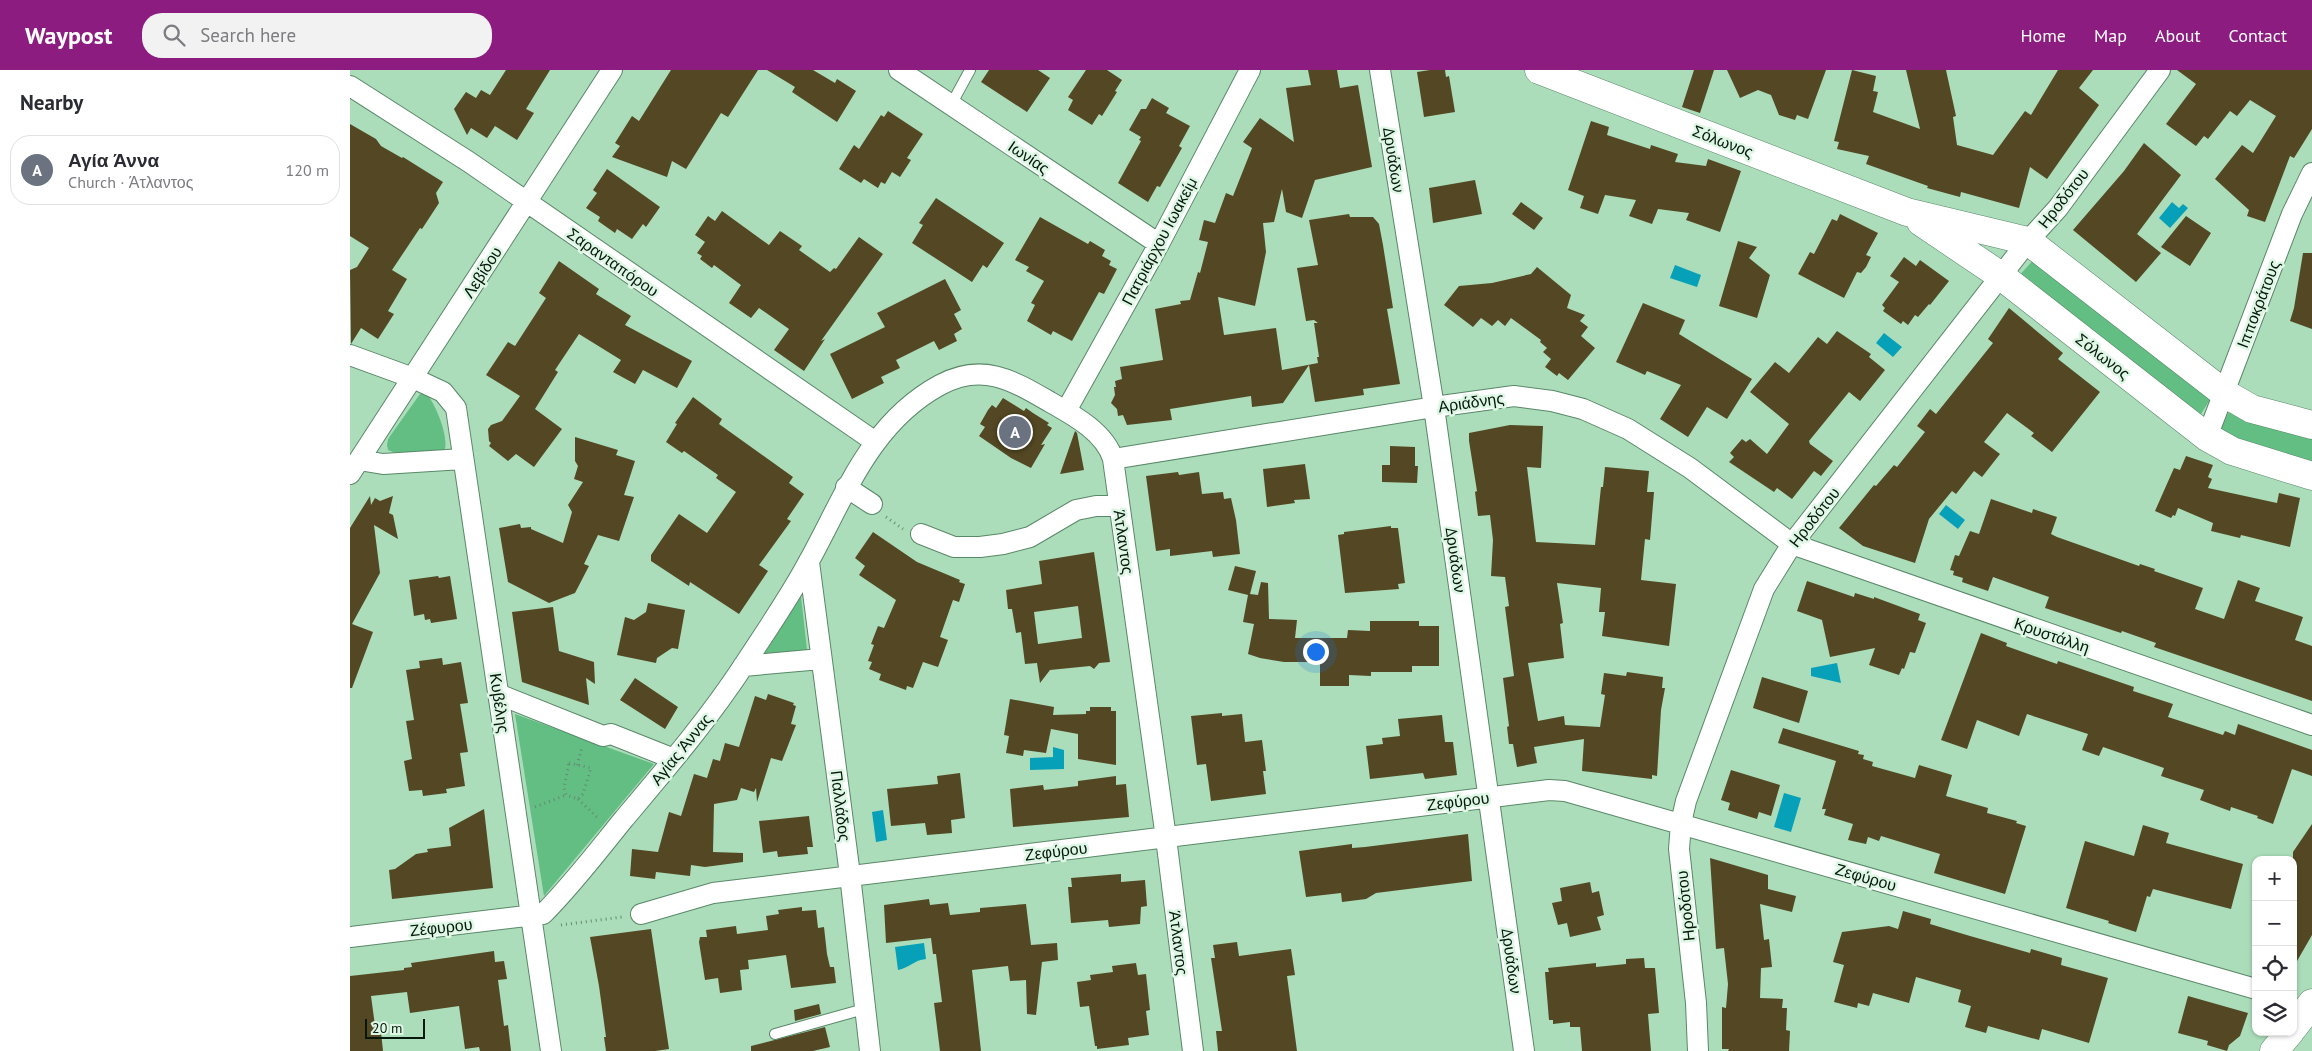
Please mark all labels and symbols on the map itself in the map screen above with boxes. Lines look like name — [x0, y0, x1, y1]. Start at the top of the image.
street label: Σόλωνος — [1690, 120, 1756, 162]
street label: Δρυάδων — [1379, 126, 1409, 194]
street label: Ιωνίας — [1005, 136, 1054, 178]
street label: Ηροδότου — [2033, 164, 2093, 232]
street label: Πατριάρχου Ιωακείμ — [1117, 174, 1201, 308]
street label: Σαρανταπόρου — [563, 223, 663, 301]
street label: Λεβίδου — [458, 243, 506, 301]
street label: Ιπποκράτους — [2232, 257, 2284, 351]
street label: Σόλωνος — [2072, 329, 2134, 384]
street label: Αριάδνης — [1437, 387, 1505, 417]
pin: A — [999, 413, 1031, 451]
street label: Ηροδότου — [1784, 483, 1844, 551]
street label: Άτλαντος — [1110, 509, 1138, 576]
street label: Δρυάδων — [1442, 526, 1470, 594]
street label: Κρυστάλλη — [2012, 613, 2092, 657]
your location — [1303, 639, 1329, 665]
street label: Κυβέλης — [486, 672, 514, 735]
street label: Αγίας Άννας — [646, 709, 716, 789]
street label: Παλλάδος — [827, 769, 855, 843]
street label: Ζεφύρου — [1426, 787, 1490, 815]
street label: Ζεφύρου — [1024, 837, 1088, 865]
street label: Ζεφύρου — [1833, 859, 1899, 895]
street label: Ηροδότου — [1671, 870, 1699, 942]
street label: Άτλαντος — [1165, 910, 1193, 977]
street label: Ζέφυρου — [409, 914, 473, 940]
street label: Δρυάδων — [1498, 927, 1526, 995]
scale bar — [365, 1016, 425, 1039]

